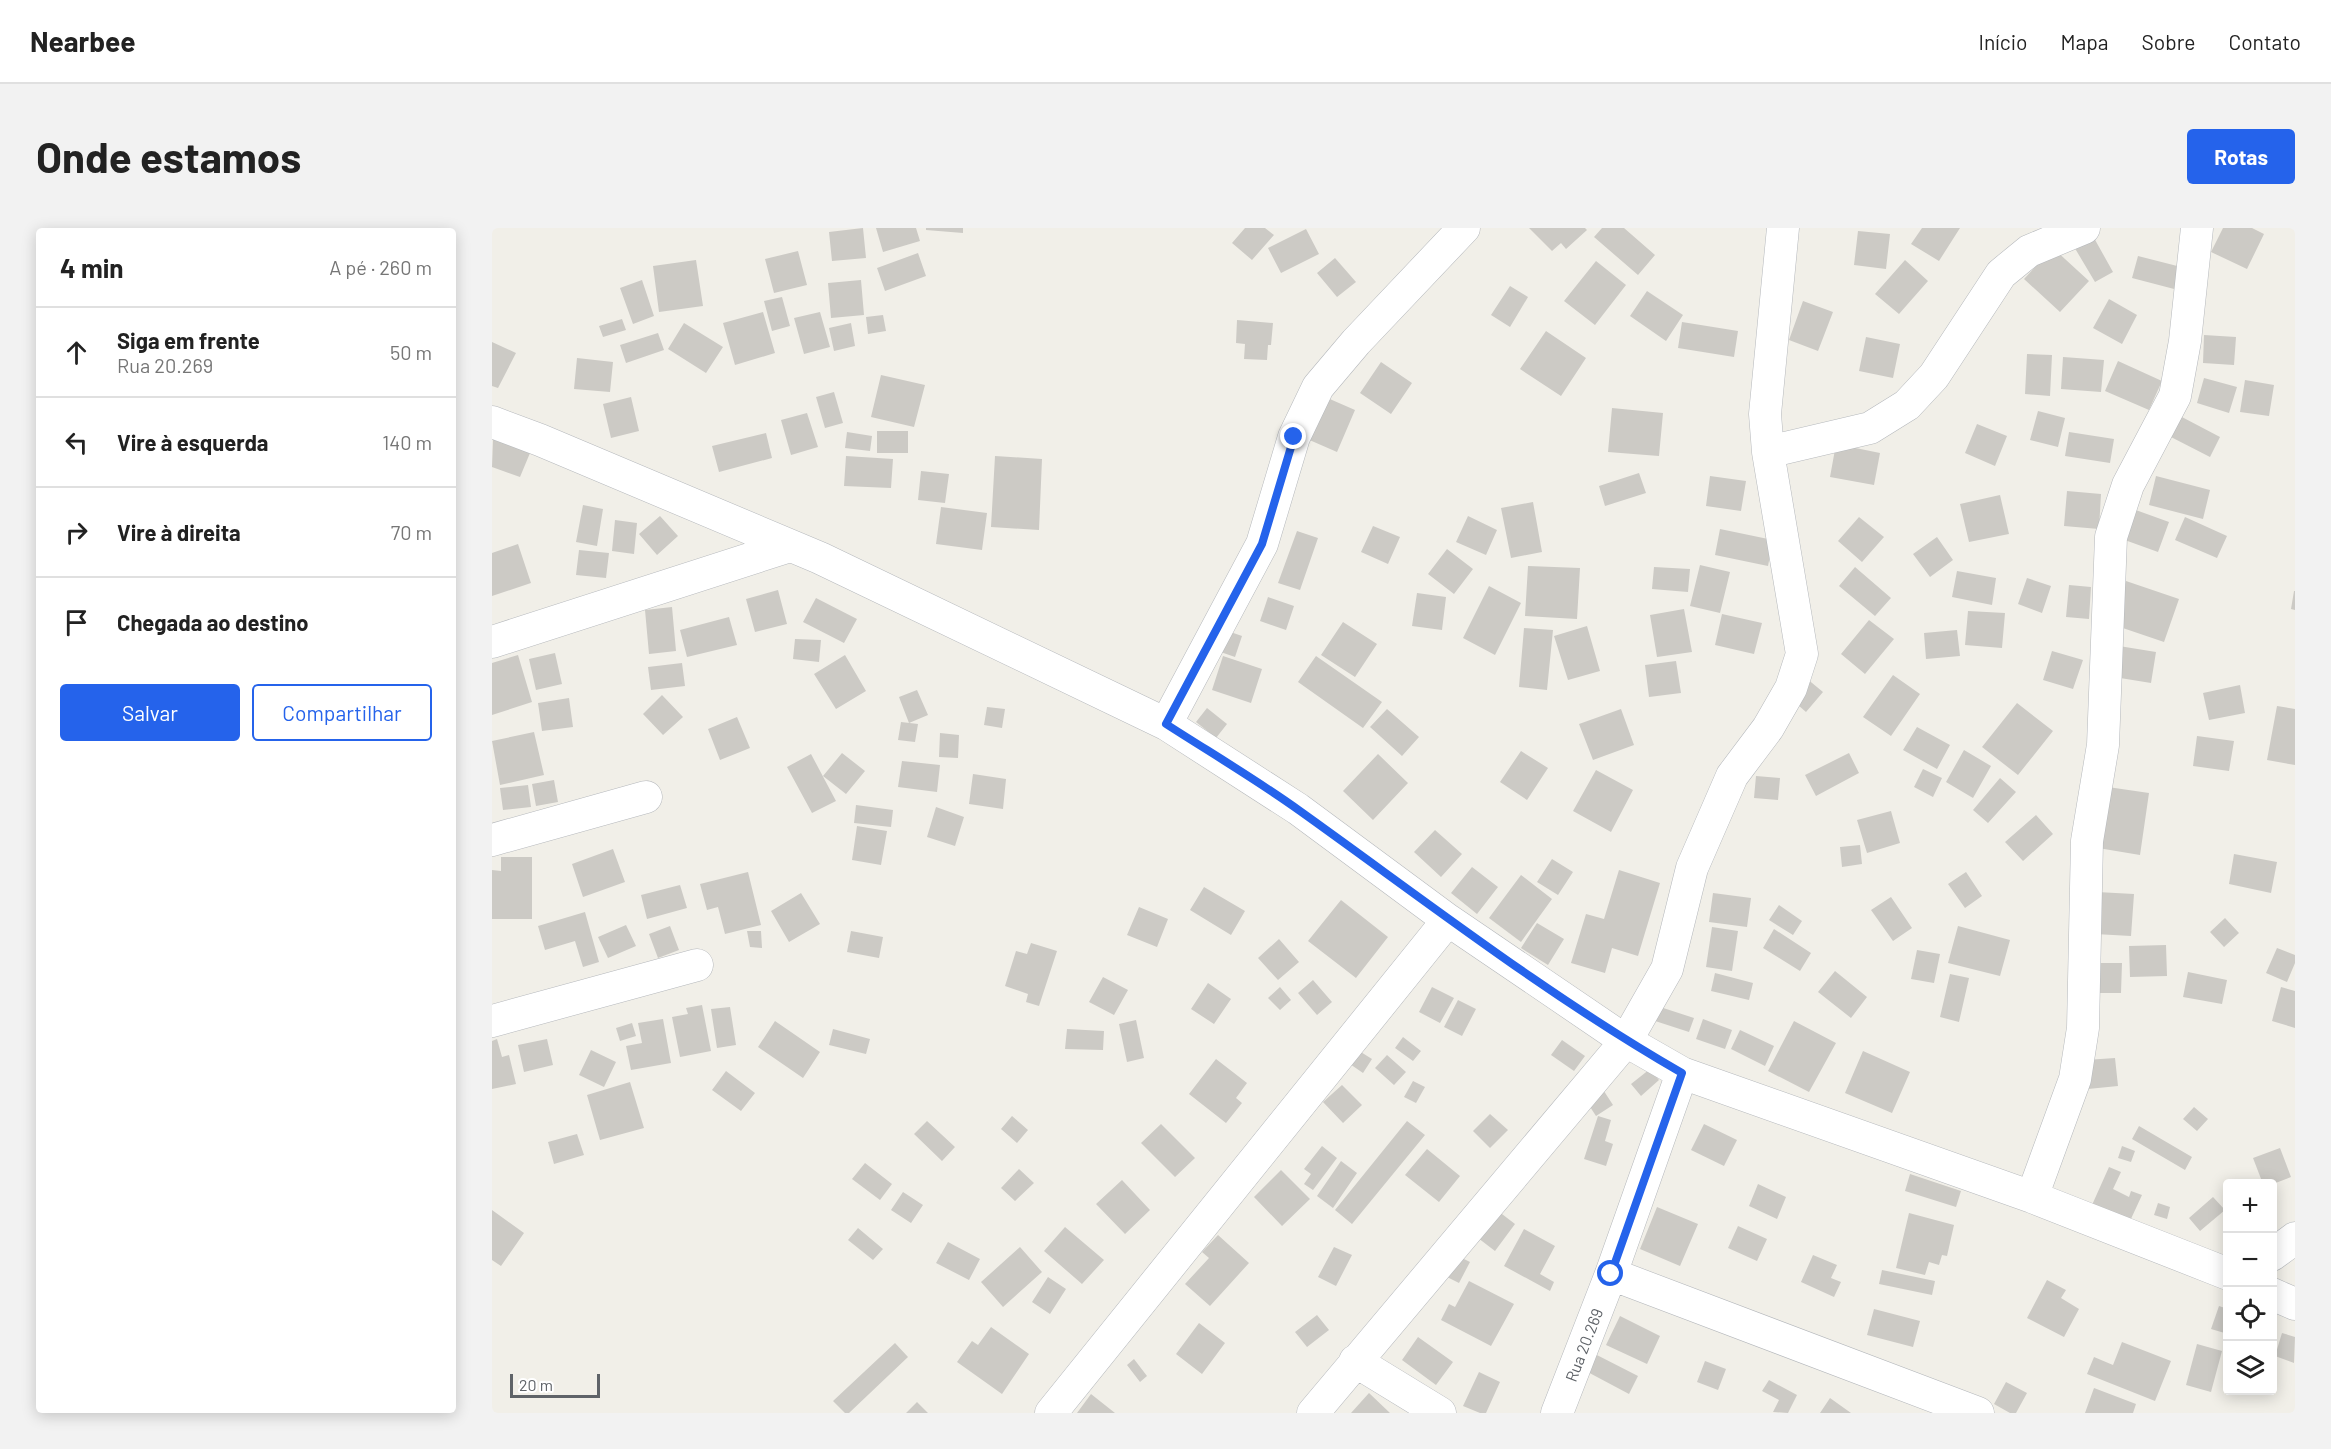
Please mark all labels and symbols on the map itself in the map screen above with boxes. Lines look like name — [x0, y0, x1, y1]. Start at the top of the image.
route end — [1280, 423, 1306, 449]
route start — [1597, 1260, 1623, 1286]
street label: Rua 20.269 — [1561, 1305, 1606, 1384]
scale bar — [510, 1371, 600, 1398]

